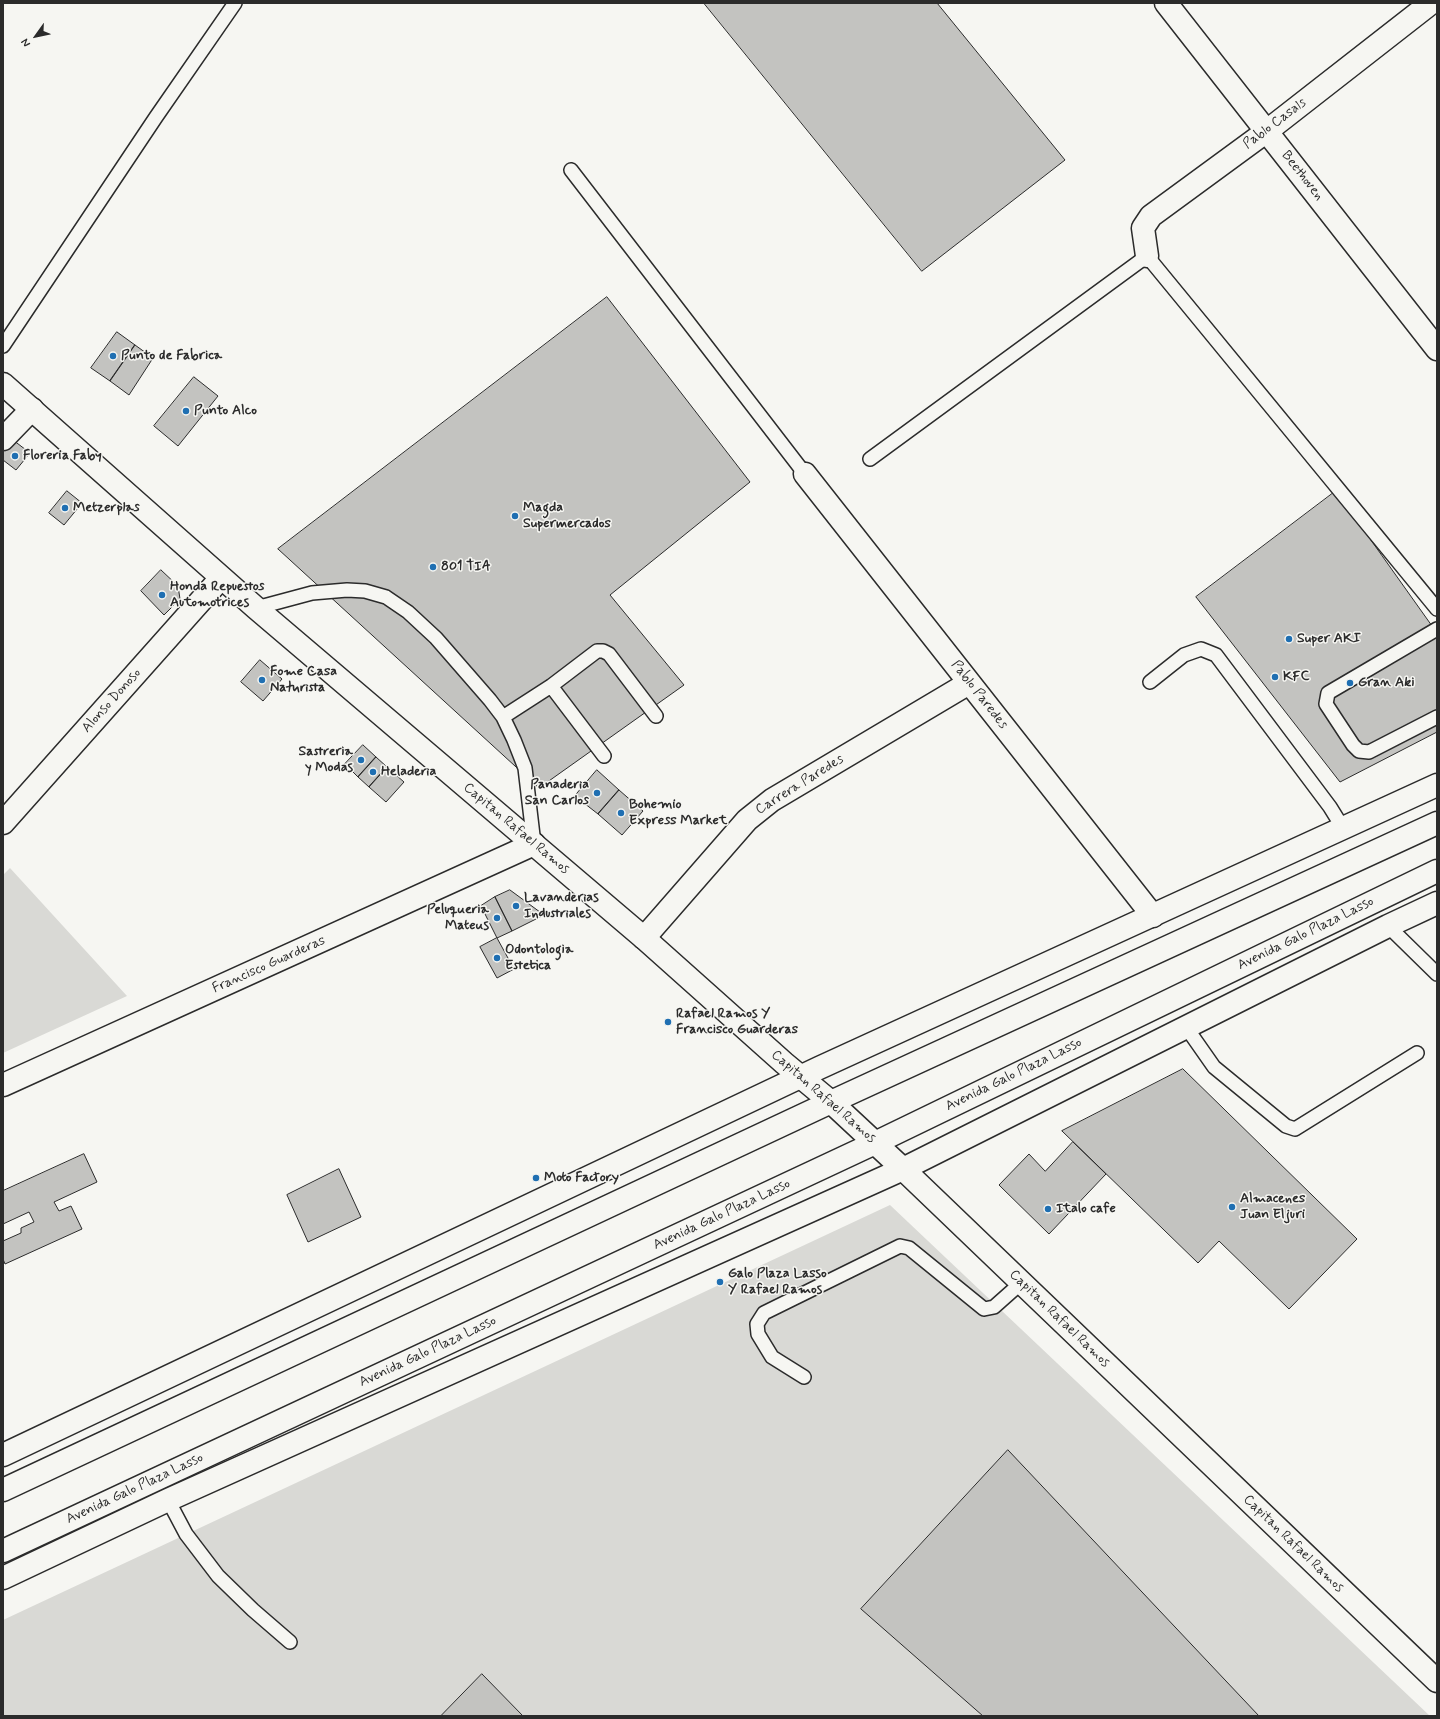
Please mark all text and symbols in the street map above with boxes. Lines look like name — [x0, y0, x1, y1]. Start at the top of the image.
north arrow — [16, 16, 56, 56]
text: N — [18, 36, 34, 49]
street label: Pablo Casals — [1240, 95, 1310, 153]
street label: Beethoven — [1277, 148, 1327, 204]
place label: Punto de Fabrica — [121, 348, 222, 364]
marker: Punto de Fabrica — [108, 351, 118, 361]
place label: Punto Alco — [194, 403, 257, 419]
marker: Punto Alco — [181, 406, 191, 416]
place label: Floreria Faby — [23, 448, 102, 464]
marker: Floreria Faby — [10, 451, 20, 461]
place label: Metzerplas — [73, 500, 140, 516]
place label: Magda Supermercados — [523, 500, 611, 532]
marker: Metzerplas — [60, 503, 70, 513]
marker: Magda Supermercados — [510, 511, 520, 521]
place label: 801 TIA — [441, 559, 490, 575]
marker: 801 TIA — [428, 562, 438, 572]
place label: Honda Repuestos Automotrices — [170, 579, 264, 612]
marker: Honda Repuestos Automotrices — [157, 590, 167, 600]
place label: Super AKI — [1297, 631, 1361, 647]
marker: Super AKI — [1284, 634, 1294, 644]
street label: Pablo Paredes — [947, 657, 1011, 733]
place label: Fome Casa Naturista — [270, 664, 337, 696]
street label: Alonso Donoso — [79, 665, 145, 737]
place label: KFC — [1283, 669, 1309, 685]
marker: KFC — [1270, 672, 1280, 682]
marker: Fome Casa Naturista — [257, 675, 267, 685]
place label: Gran Aki — [1358, 675, 1414, 691]
marker: Gran Aki — [1345, 678, 1355, 688]
place label: Sastreria y Modas — [299, 744, 353, 776]
street label: Carrera Paredes — [753, 751, 847, 819]
marker: Sastreria y Modas — [356, 755, 366, 765]
place label: Heladeria — [381, 764, 436, 780]
marker: Heladeria — [368, 767, 378, 777]
place label: Panaderia San Carlos — [525, 777, 589, 810]
street label: Capitan Rafael Ramos — [459, 780, 573, 878]
marker: Panaderia San Carlos — [592, 788, 602, 798]
place label: Bohemio Express Market — [629, 797, 727, 830]
marker: Bohemio Express Market — [616, 808, 626, 818]
place label: Lavanderias Industriales — [524, 890, 599, 922]
street label: Avenida Galo Plaza Lasso — [1235, 894, 1377, 974]
marker: Lavanderias Industriales — [511, 901, 521, 911]
place label: Peluqueria Mateus — [427, 902, 489, 934]
marker: Peluqueria Mateus — [492, 913, 502, 923]
street label: Francisco Guarderas — [210, 933, 328, 997]
place label: Odontologia Estetica — [505, 942, 573, 974]
marker: Odontologia Estetica — [492, 953, 502, 963]
place label: Rafael Ramos Y Francisco Guarderas — [676, 1006, 798, 1038]
marker: Rafael Ramos Y Francisco Guarderas — [663, 1017, 673, 1027]
street label: Avenida Galo Plaza Lasso — [943, 1035, 1085, 1115]
street label: Capitan Rafael Ramos — [767, 1047, 879, 1147]
place label: Moto Factory — [544, 1170, 619, 1186]
marker: Moto Factory — [531, 1173, 541, 1183]
street label: Avenida Galo Plaza Lasso — [651, 1176, 793, 1254]
place label: Almacenes Juan Eljuri — [1240, 1191, 1305, 1224]
place label: Italo cafe — [1056, 1201, 1116, 1217]
marker: Almacenes Juan Eljuri — [1227, 1202, 1237, 1212]
marker: Italo cafe — [1043, 1204, 1053, 1214]
place label: Galo Plaza Lasso Y Rafael Ramos — [728, 1266, 827, 1298]
street label: Capitan Rafael Ramos — [1005, 1267, 1113, 1371]
marker: Galo Plaza Lasso Y Rafael Ramos — [715, 1277, 725, 1287]
street label: Avenida Galo Plaza Lasso — [357, 1313, 499, 1391]
street label: Avenida Galo Plaza Lasso — [64, 1450, 206, 1528]
street label: Capitan Rafael Ramos — [1239, 1492, 1347, 1596]

